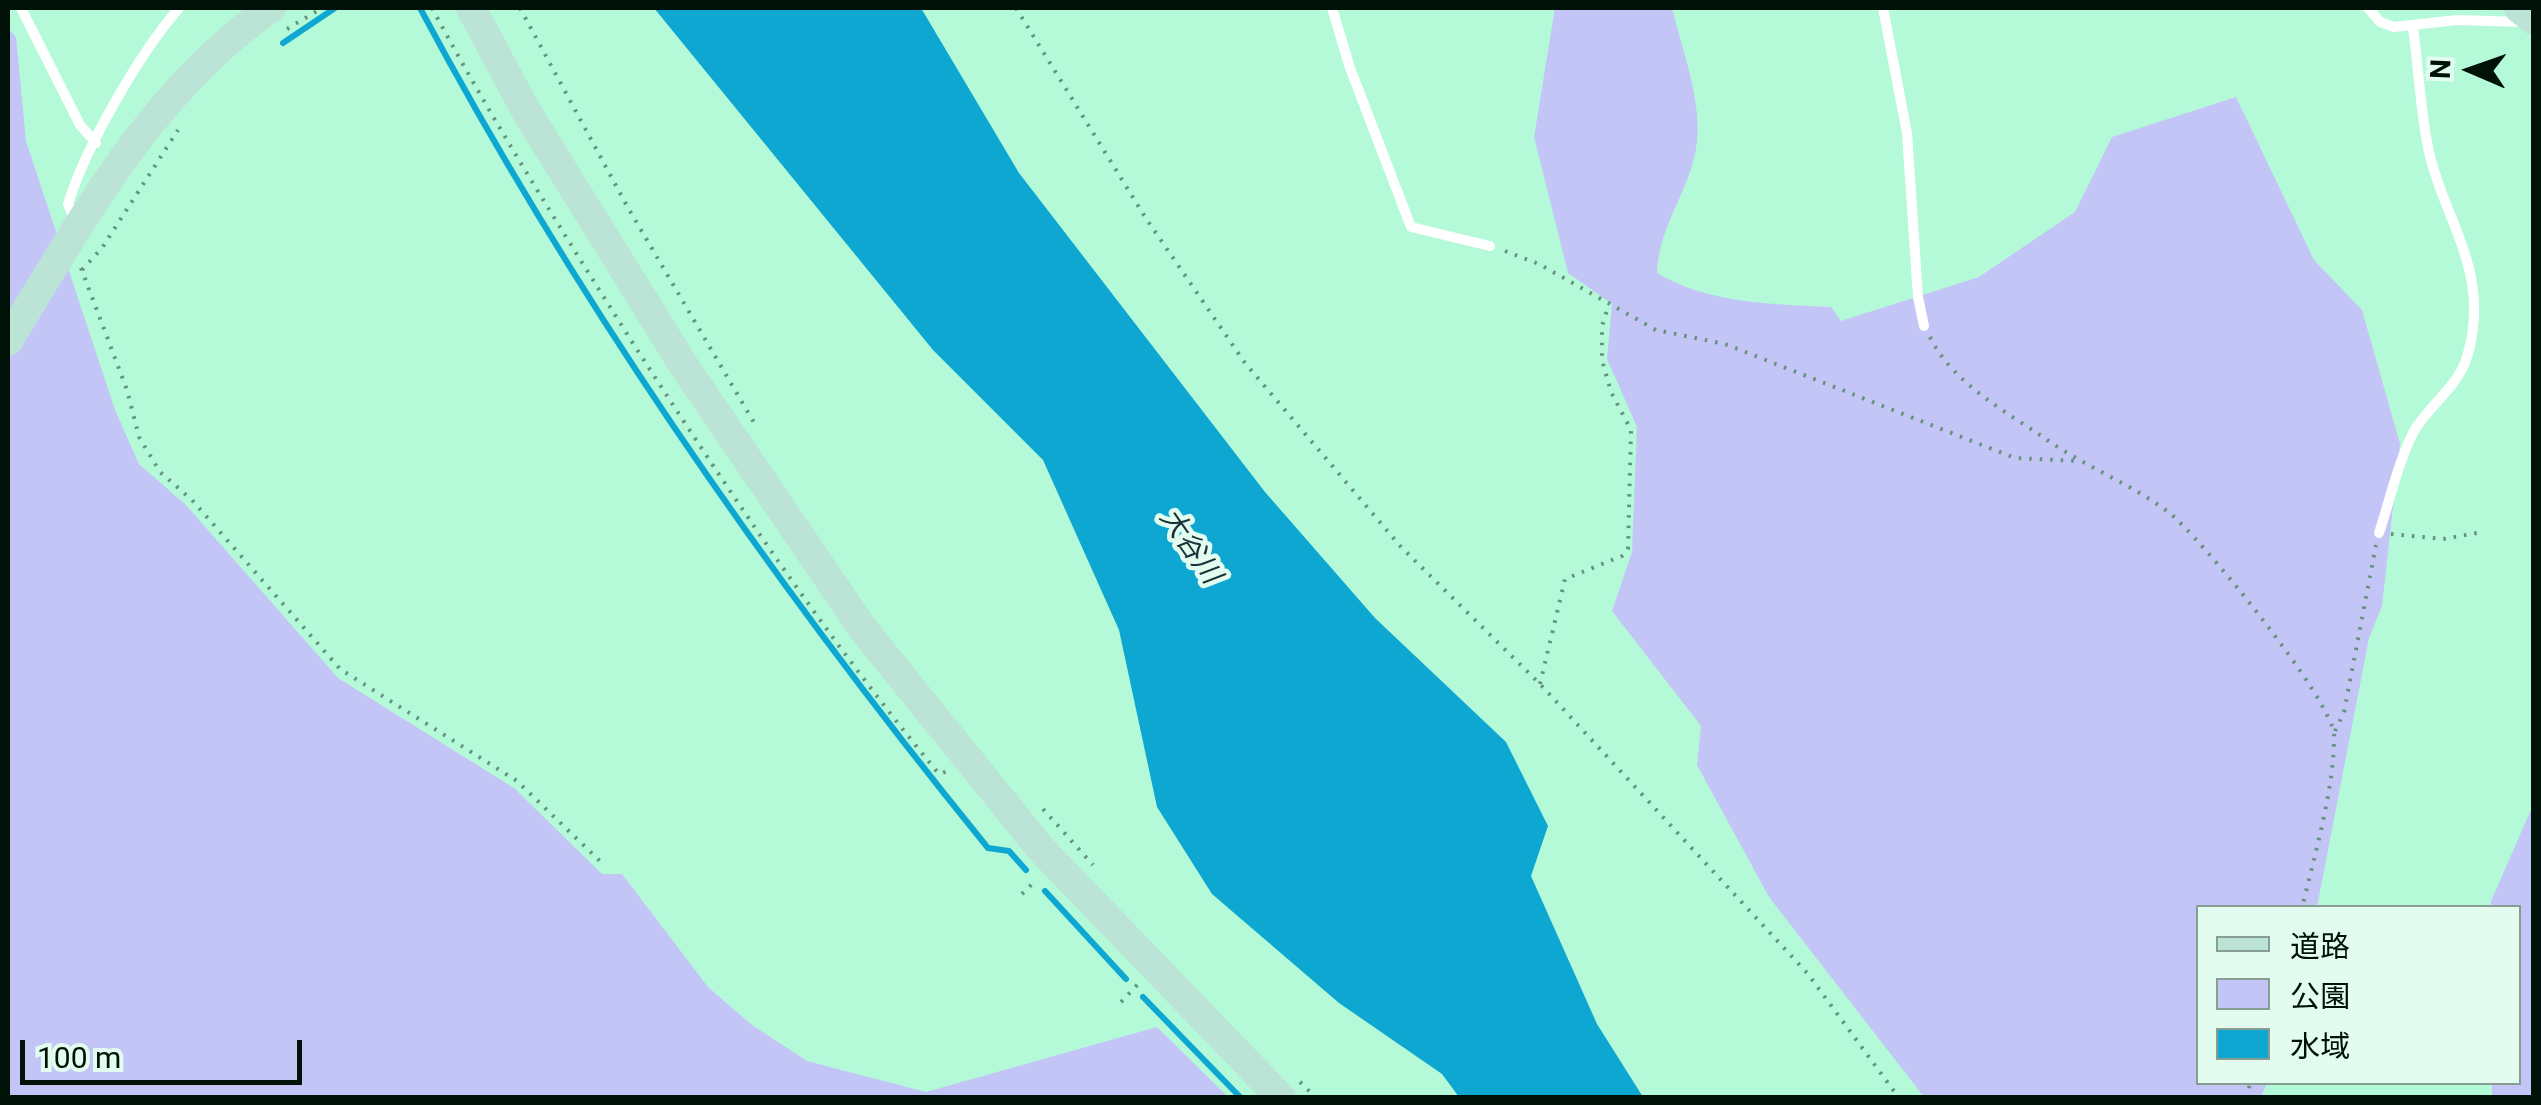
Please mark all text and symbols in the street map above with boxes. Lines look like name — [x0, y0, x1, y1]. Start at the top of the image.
north arrow — [2421, 20, 2521, 120]
text: N — [2424, 58, 2457, 79]
water label: 大谷川 — [1151, 503, 1227, 591]
legend — [2196, 905, 2521, 1085]
text: 道路 — [2290, 929, 2350, 964]
text: 公園 — [2290, 979, 2350, 1014]
scale bar — [25, 1020, 308, 1082]
text: 水域 — [2290, 1029, 2350, 1064]
text: 100 m — [37, 1040, 121, 1075]

